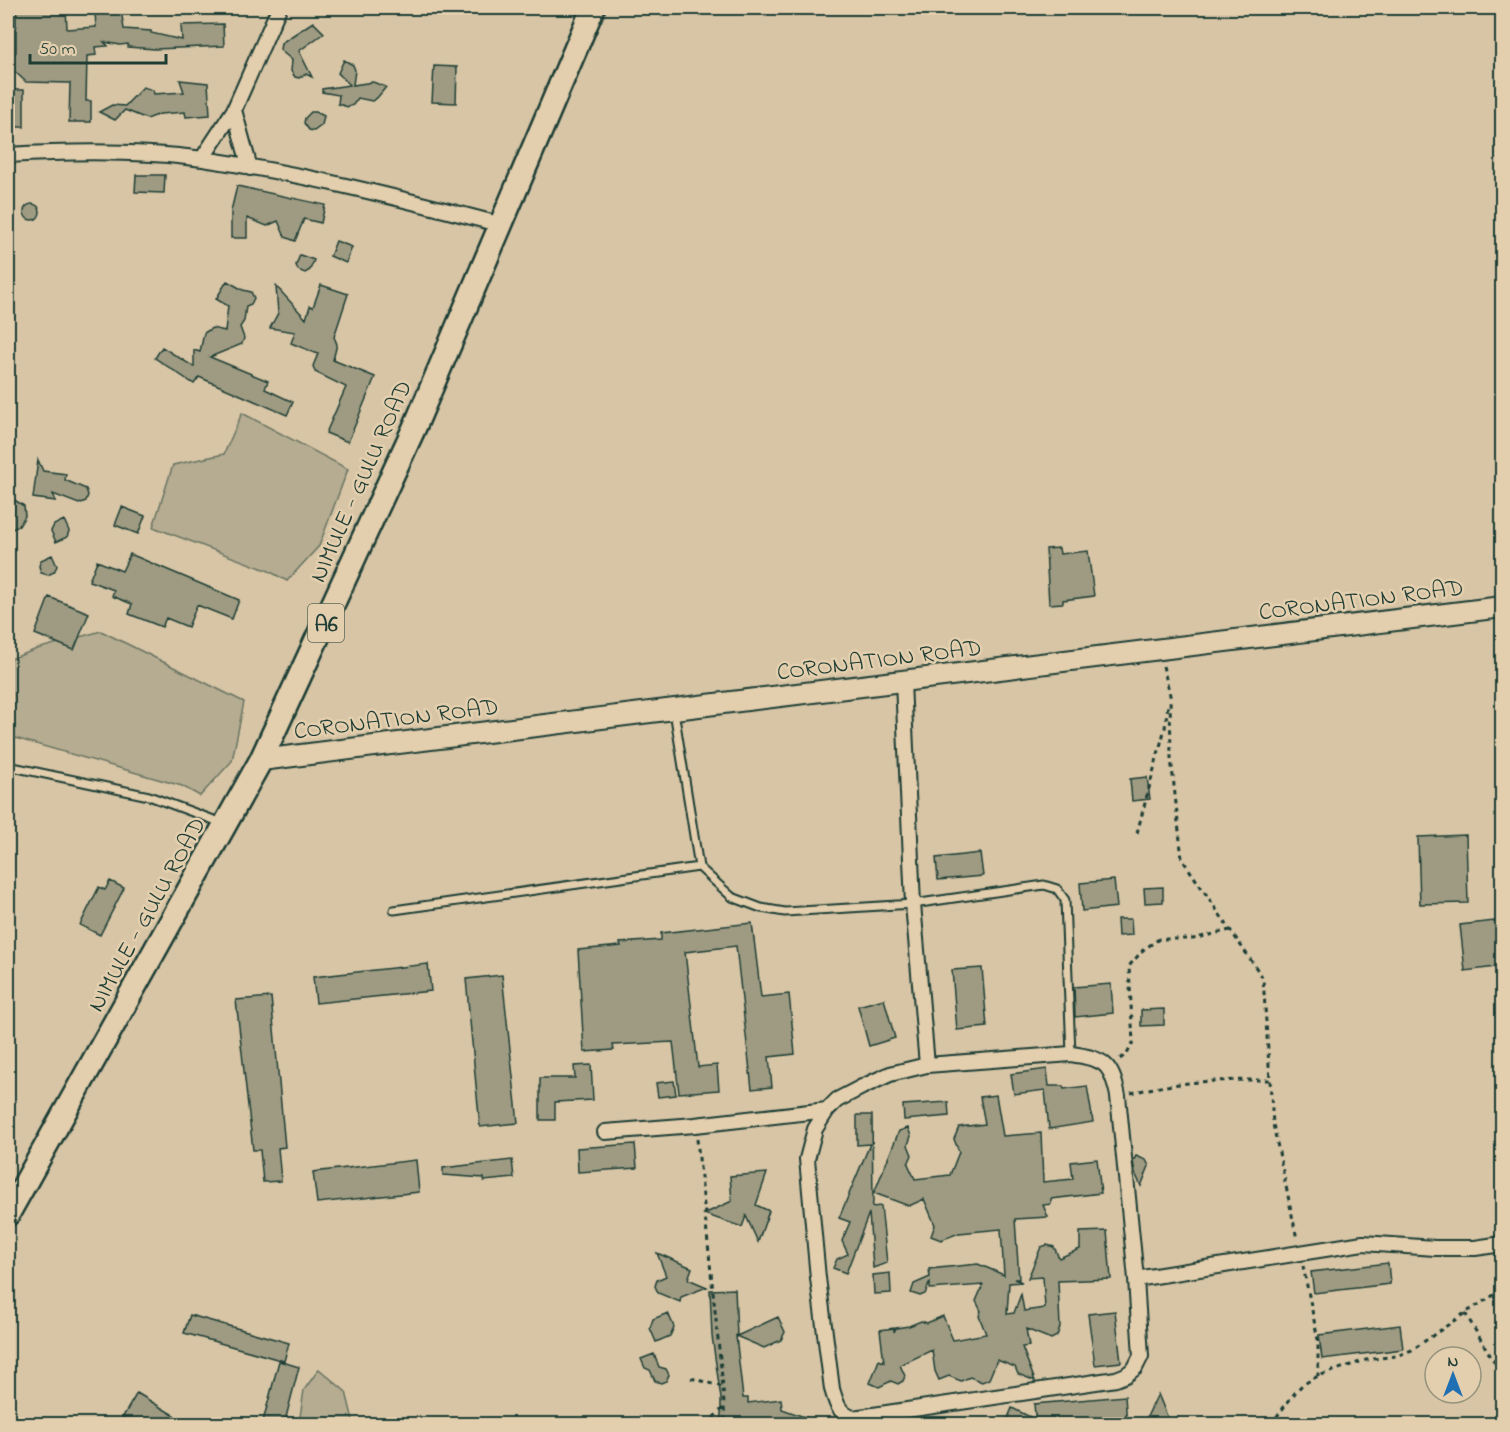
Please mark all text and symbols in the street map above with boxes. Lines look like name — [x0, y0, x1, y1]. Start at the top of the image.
scale bar — [30, 27, 166, 65]
text: 50 m — [39, 37, 76, 63]
street label: NIMULE - GULU ROAD — [302, 375, 423, 589]
street label: CORONATION ROAD — [1257, 572, 1466, 631]
road number: A6 — [308, 604, 344, 642]
street label: CORONATION ROAD — [775, 632, 984, 691]
street label: CORONATION ROAD — [292, 691, 501, 750]
street label: NIMULE - GULU ROAD — [80, 811, 216, 1019]
north arrow — [1423, 1345, 1483, 1405]
text: N — [1448, 1350, 1459, 1374]

